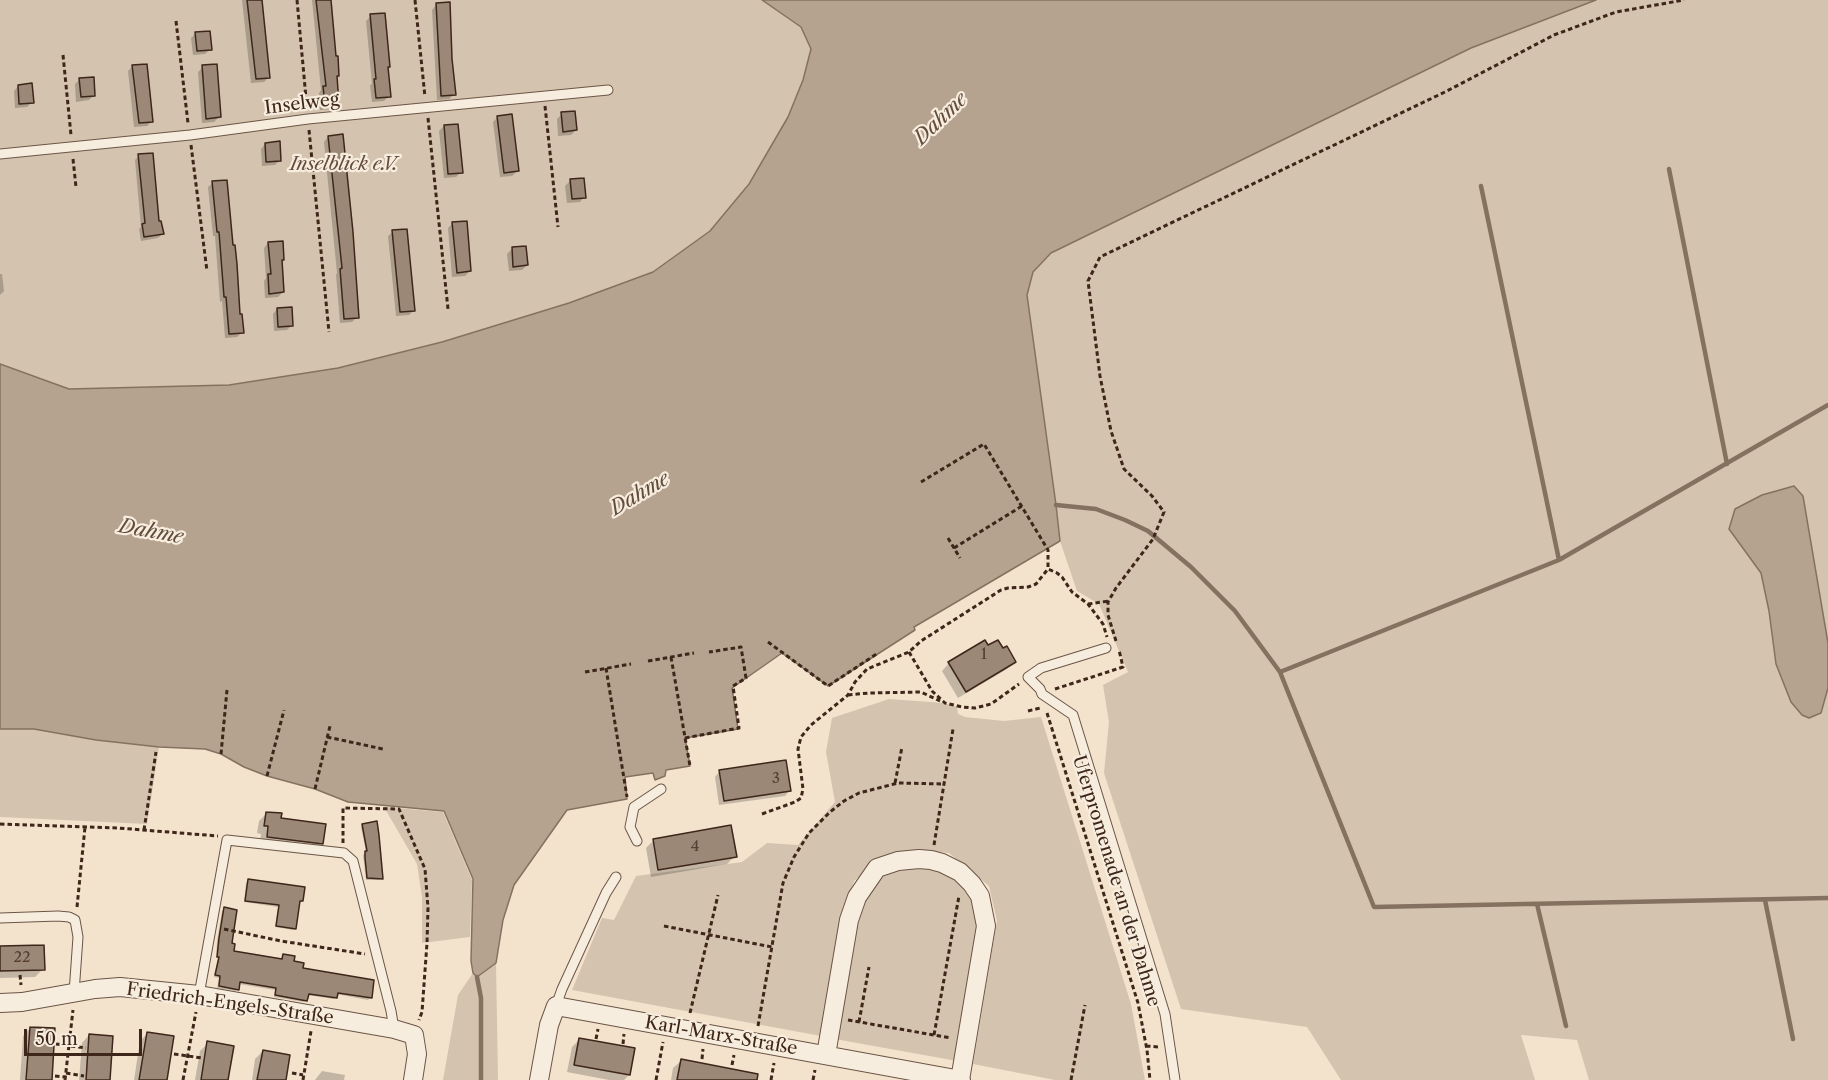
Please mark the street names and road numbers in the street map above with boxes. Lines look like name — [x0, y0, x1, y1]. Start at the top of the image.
street label: Inselweg — [263, 89, 341, 119]
street label: Uferpromenade an der Dahme — [1067, 753, 1165, 1009]
street label: Friedrich-Engels-Straße — [125, 979, 335, 1029]
street label: Karl-Marx-Straße — [643, 1012, 799, 1060]

